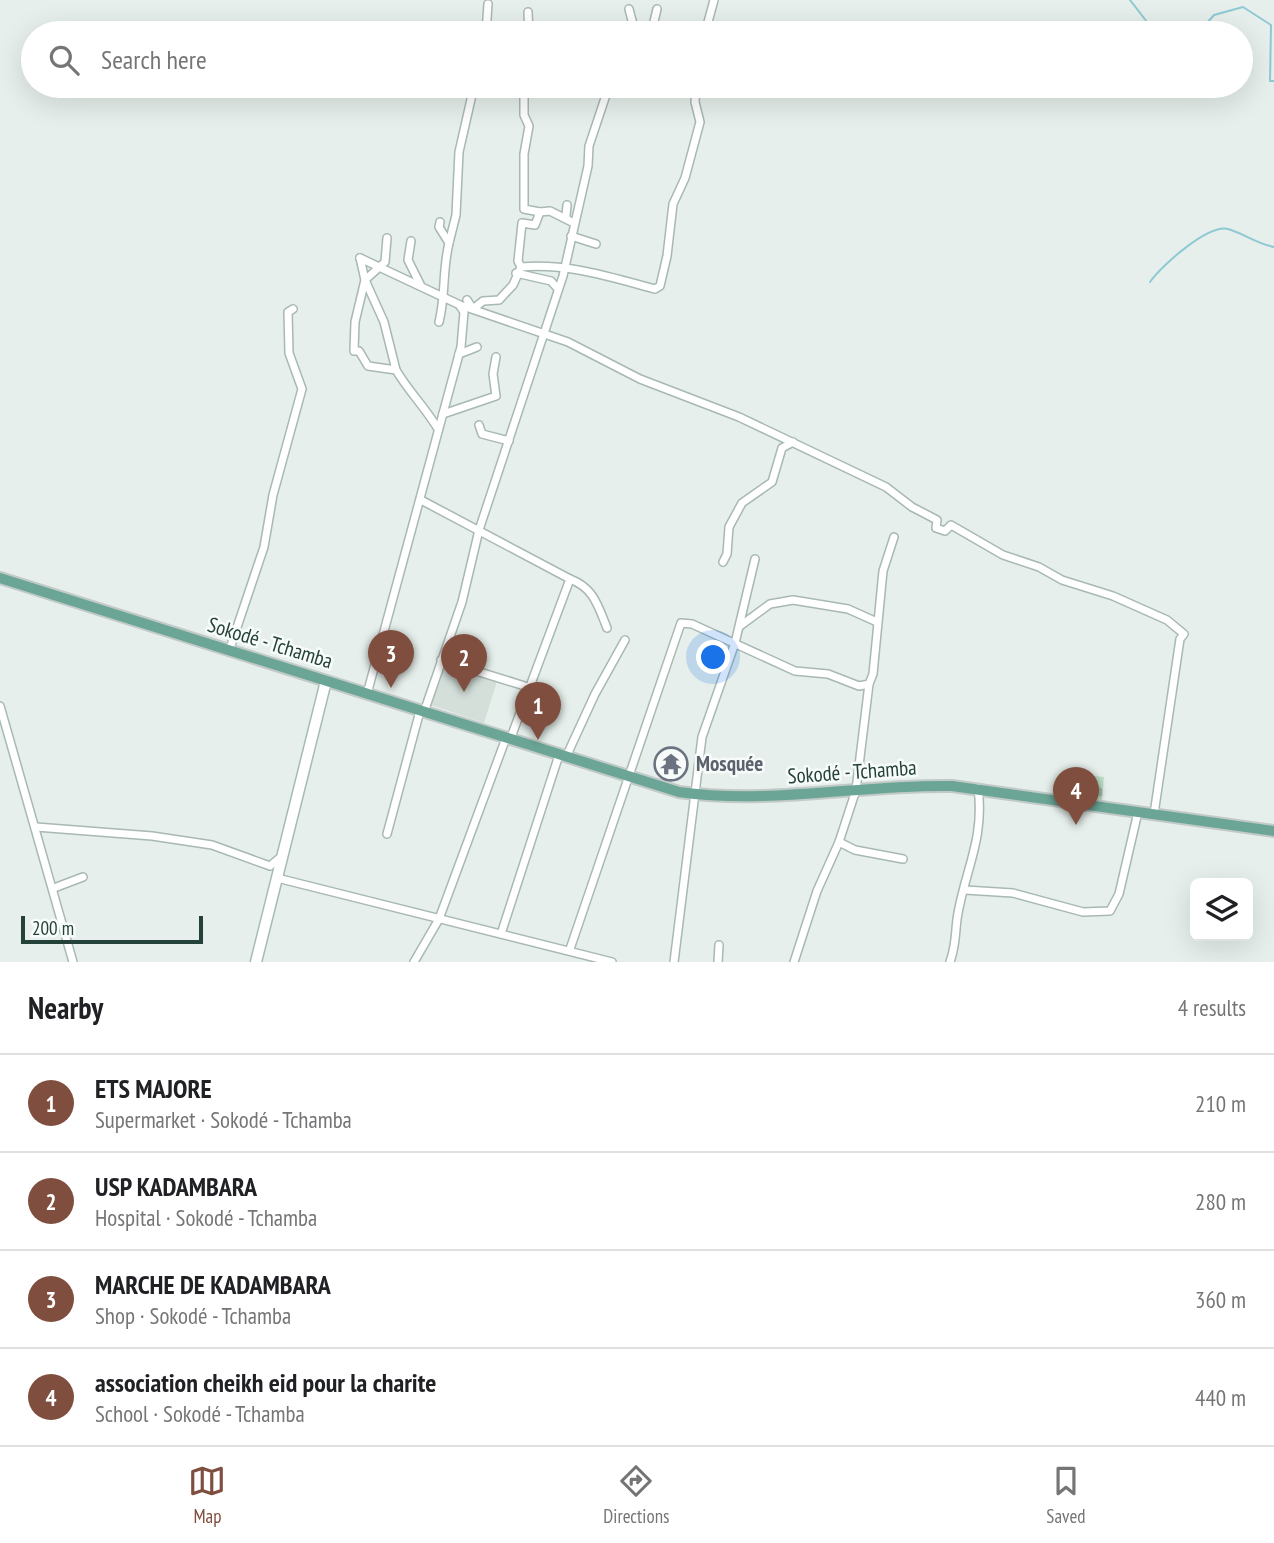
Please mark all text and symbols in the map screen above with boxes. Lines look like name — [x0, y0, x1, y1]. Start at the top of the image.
search box — [21, 21, 1253, 98]
icon: search — [45, 41, 83, 79]
text: Search here — [101, 43, 207, 76]
street label: Sokodé - Tchamba — [204, 611, 336, 674]
pin: 3 — [368, 630, 414, 688]
pin: 2 — [441, 634, 487, 692]
your location — [696, 640, 730, 674]
pin: 1 — [515, 682, 561, 740]
temple icon: Mosquée — [652, 745, 690, 783]
place label: Mosquée — [696, 750, 763, 777]
street label: Sokodé - Tchamba — [787, 754, 917, 789]
pin: 4 — [1053, 767, 1099, 825]
map controls — [1190, 878, 1253, 941]
button: layers — [1190, 878, 1253, 941]
scale bar — [21, 913, 203, 945]
text: 200 m — [32, 916, 74, 940]
text: Nearby — [28, 988, 103, 1027]
text: 4 results — [1178, 993, 1246, 1022]
text: ETS MAJORE — [95, 1072, 212, 1105]
text: 1 — [46, 1089, 57, 1118]
text: 210 m — [1195, 1089, 1246, 1118]
text: Supermarket · Sokodé - Tchamba — [95, 1105, 352, 1134]
text: USP KADAMBARA — [95, 1170, 257, 1203]
text: 2 — [46, 1187, 57, 1216]
text: 280 m — [1195, 1187, 1246, 1216]
text: Hospital · Sokodé - Tchamba — [95, 1203, 317, 1232]
text: MARCHE DE KADAMBARA — [95, 1268, 331, 1301]
text: 3 — [46, 1285, 57, 1314]
text: 360 m — [1195, 1285, 1246, 1314]
text: Shop · Sokodé - Tchamba — [95, 1301, 291, 1330]
text: association cheikh eid pour la charite — [95, 1366, 436, 1399]
text: 4 — [46, 1383, 57, 1412]
text: 440 m — [1195, 1383, 1246, 1412]
text: School · Sokodé - Tchamba — [95, 1399, 305, 1428]
tab: Map — [188, 1462, 226, 1528]
tab: Directions — [603, 1462, 669, 1528]
tab: Saved — [1046, 1462, 1086, 1528]

